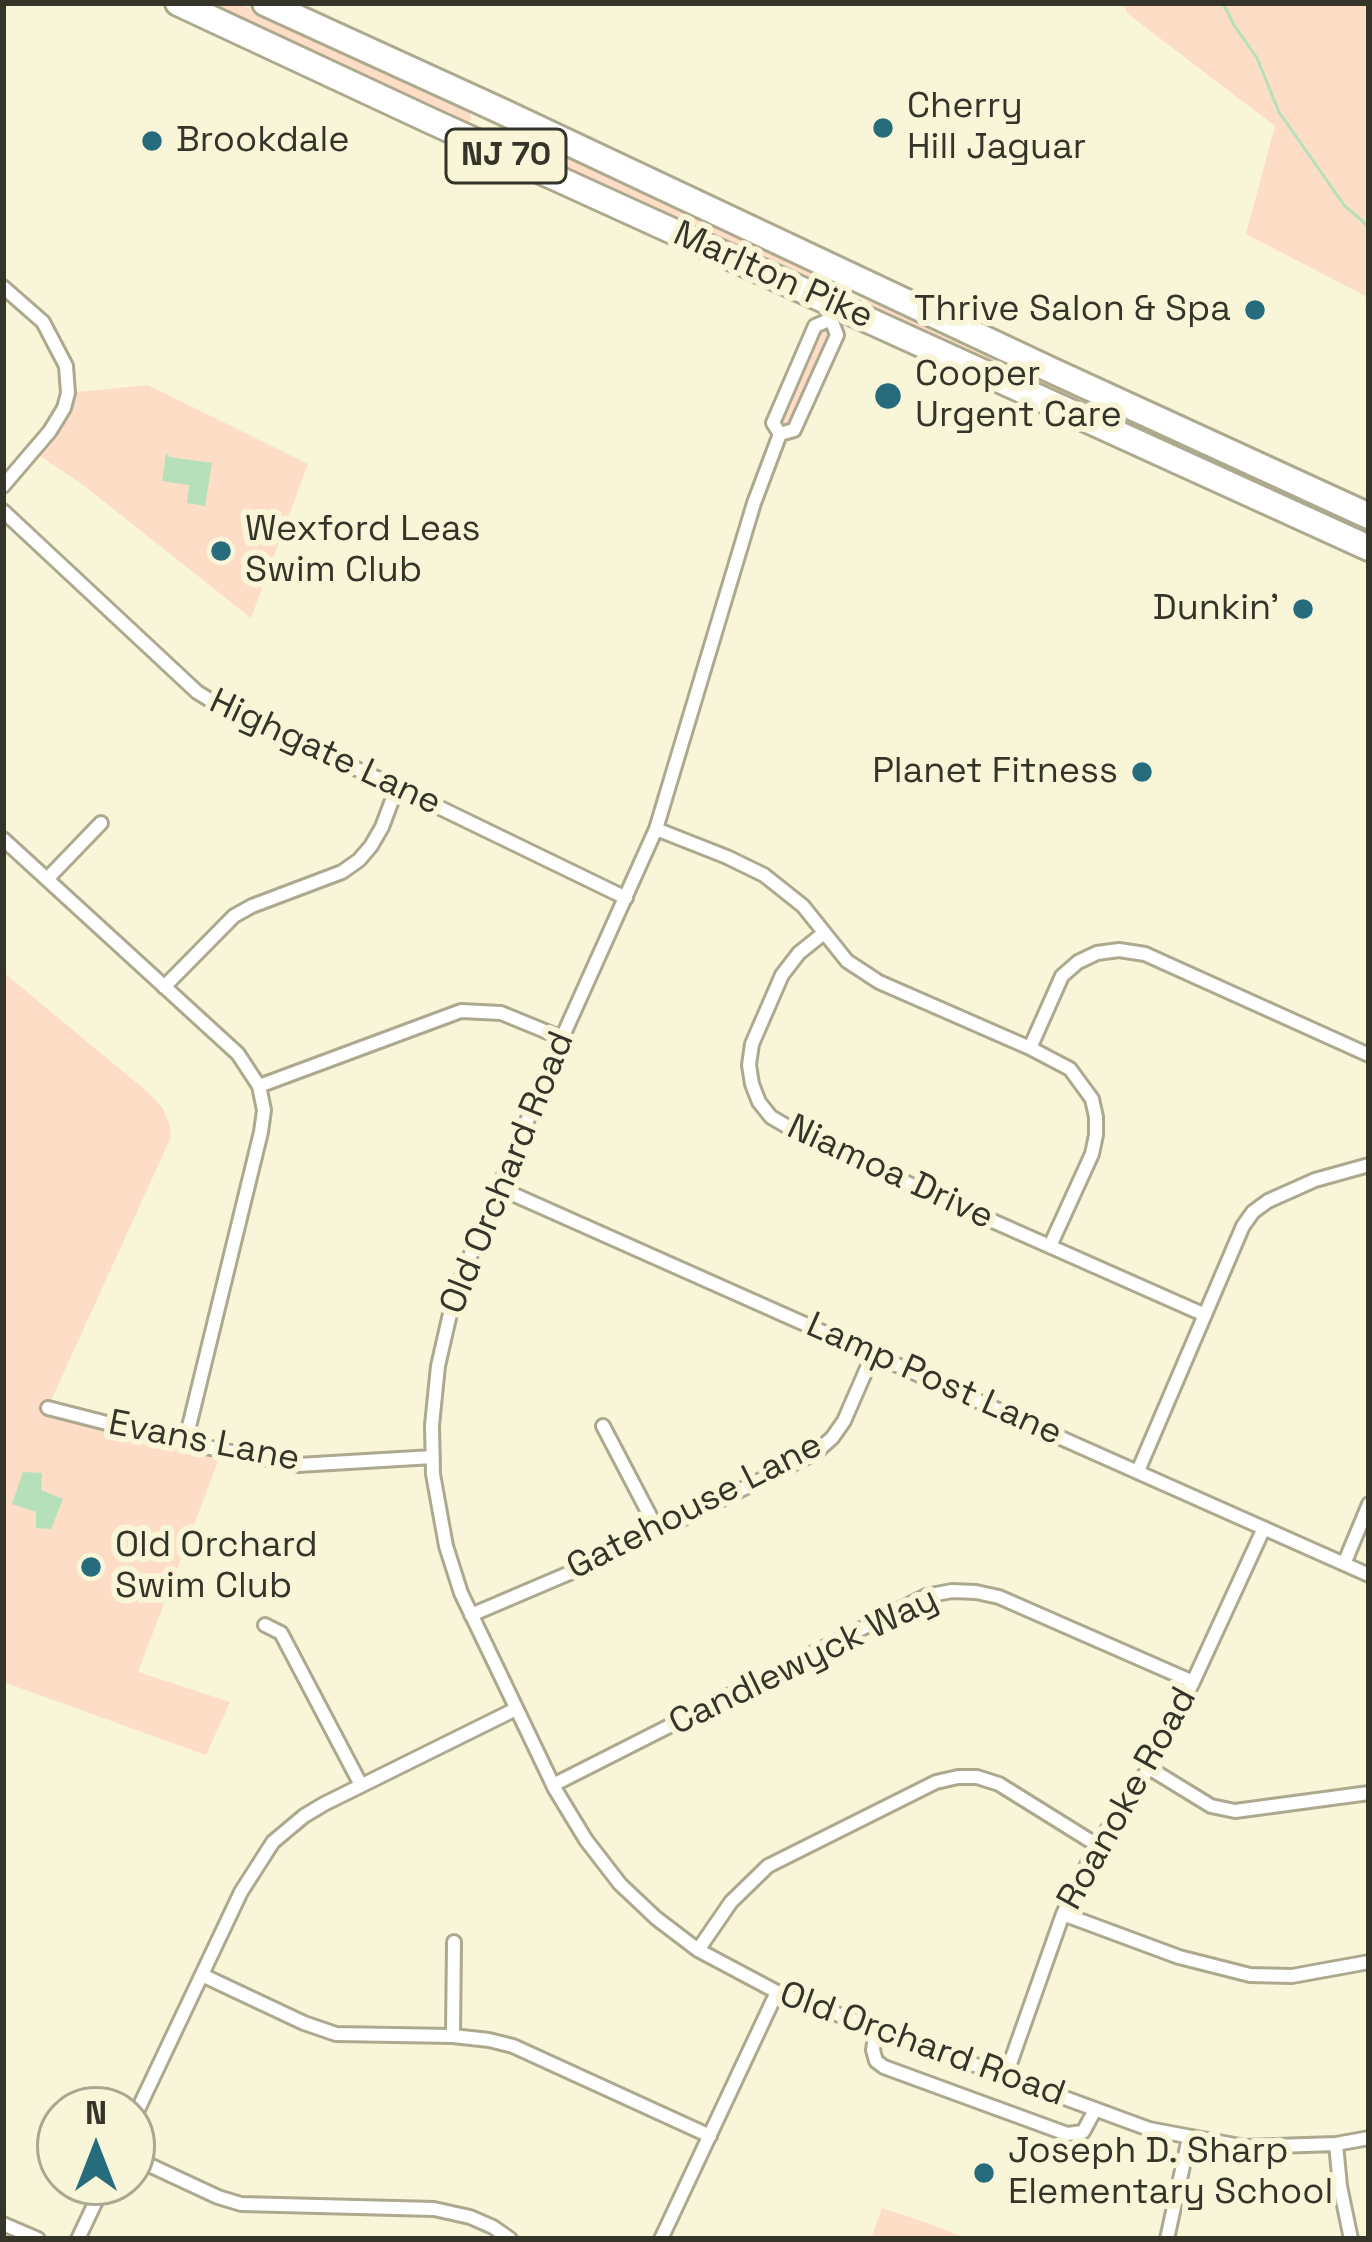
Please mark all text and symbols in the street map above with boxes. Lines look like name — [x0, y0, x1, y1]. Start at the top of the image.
place label: Cherry Hill Jaguar — [907, 85, 1086, 170]
marker: Cherry Hill Jaguar — [870, 115, 896, 141]
place label: Brookdale — [176, 119, 350, 163]
marker: Brookdale — [139, 128, 165, 154]
road number: NJ 70 — [446, 129, 566, 183]
street label: Marlton Pike — [667, 213, 879, 339]
place label: Thrive Salon & Spa — [914, 288, 1231, 332]
marker: Thrive Salon & Spa — [1242, 297, 1268, 323]
place label: Cooper Urgent Care — [915, 353, 1122, 438]
marker: Cooper Urgent Care — [872, 380, 904, 412]
place label: Wexford Leas Swim Club — [245, 508, 481, 593]
marker: Wexford Leas Swim Club — [208, 538, 234, 564]
place label: Dunkin' — [1153, 587, 1279, 631]
marker: Dunkin' — [1290, 596, 1316, 622]
street label: Highgate Lane — [202, 680, 448, 826]
place label: Planet Fitness — [872, 750, 1118, 794]
marker: Planet Fitness — [1129, 759, 1155, 785]
street label: Old Orchard Road — [432, 1026, 584, 1320]
street label: Niamoa Drive — [780, 1106, 1000, 1240]
street label: Lamp Post Lane — [800, 1304, 1068, 1456]
street label: Evans Lane — [105, 1402, 303, 1482]
street label: Gatehouse Lane — [560, 1424, 830, 1590]
place label: Old Orchard Swim Club — [115, 1524, 318, 1609]
marker: Old Orchard Swim Club — [78, 1554, 104, 1580]
street label: Candlewyck Way — [663, 1578, 945, 1746]
street label: Roanoke Road — [1049, 1680, 1207, 1918]
street label: Old Orchard Road — [773, 1973, 1071, 2117]
north arrow — [36, 2086, 156, 2206]
text: N — [85, 2092, 107, 2134]
place label: Joseph D. Sharp Elementary School — [1008, 2130, 1333, 2215]
marker: Joseph D. Sharp Elementary School — [971, 2160, 997, 2186]

